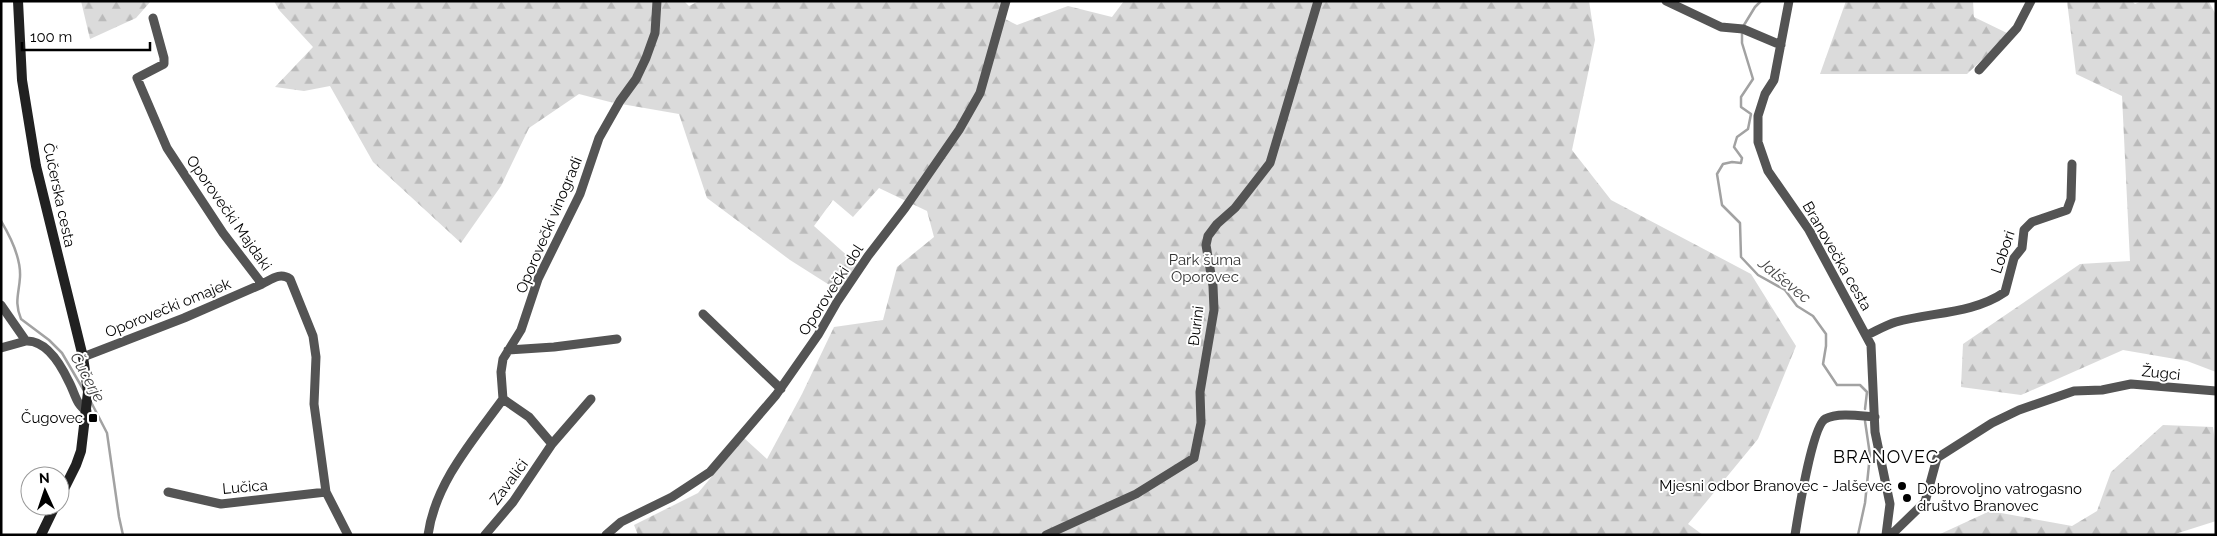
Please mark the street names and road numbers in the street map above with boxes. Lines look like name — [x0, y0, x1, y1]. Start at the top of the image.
street label: Čučerska cesta — [39, 141, 80, 249]
street label: Oporovečki Majdaki — [183, 152, 275, 274]
street label: Oporovečki vinogradi — [512, 154, 586, 296]
street label: Branovečka cesta — [1798, 198, 1876, 314]
street label: Lobori — [1987, 228, 2019, 276]
street label: Oporovečki dol — [795, 240, 868, 339]
street label: Oporovečki omajek — [103, 275, 233, 341]
street label: Đurini — [1185, 305, 1207, 347]
street label: Žugci — [2141, 362, 2181, 384]
street label: Zavalići — [486, 456, 532, 508]
street label: Lučica — [222, 476, 268, 498]

